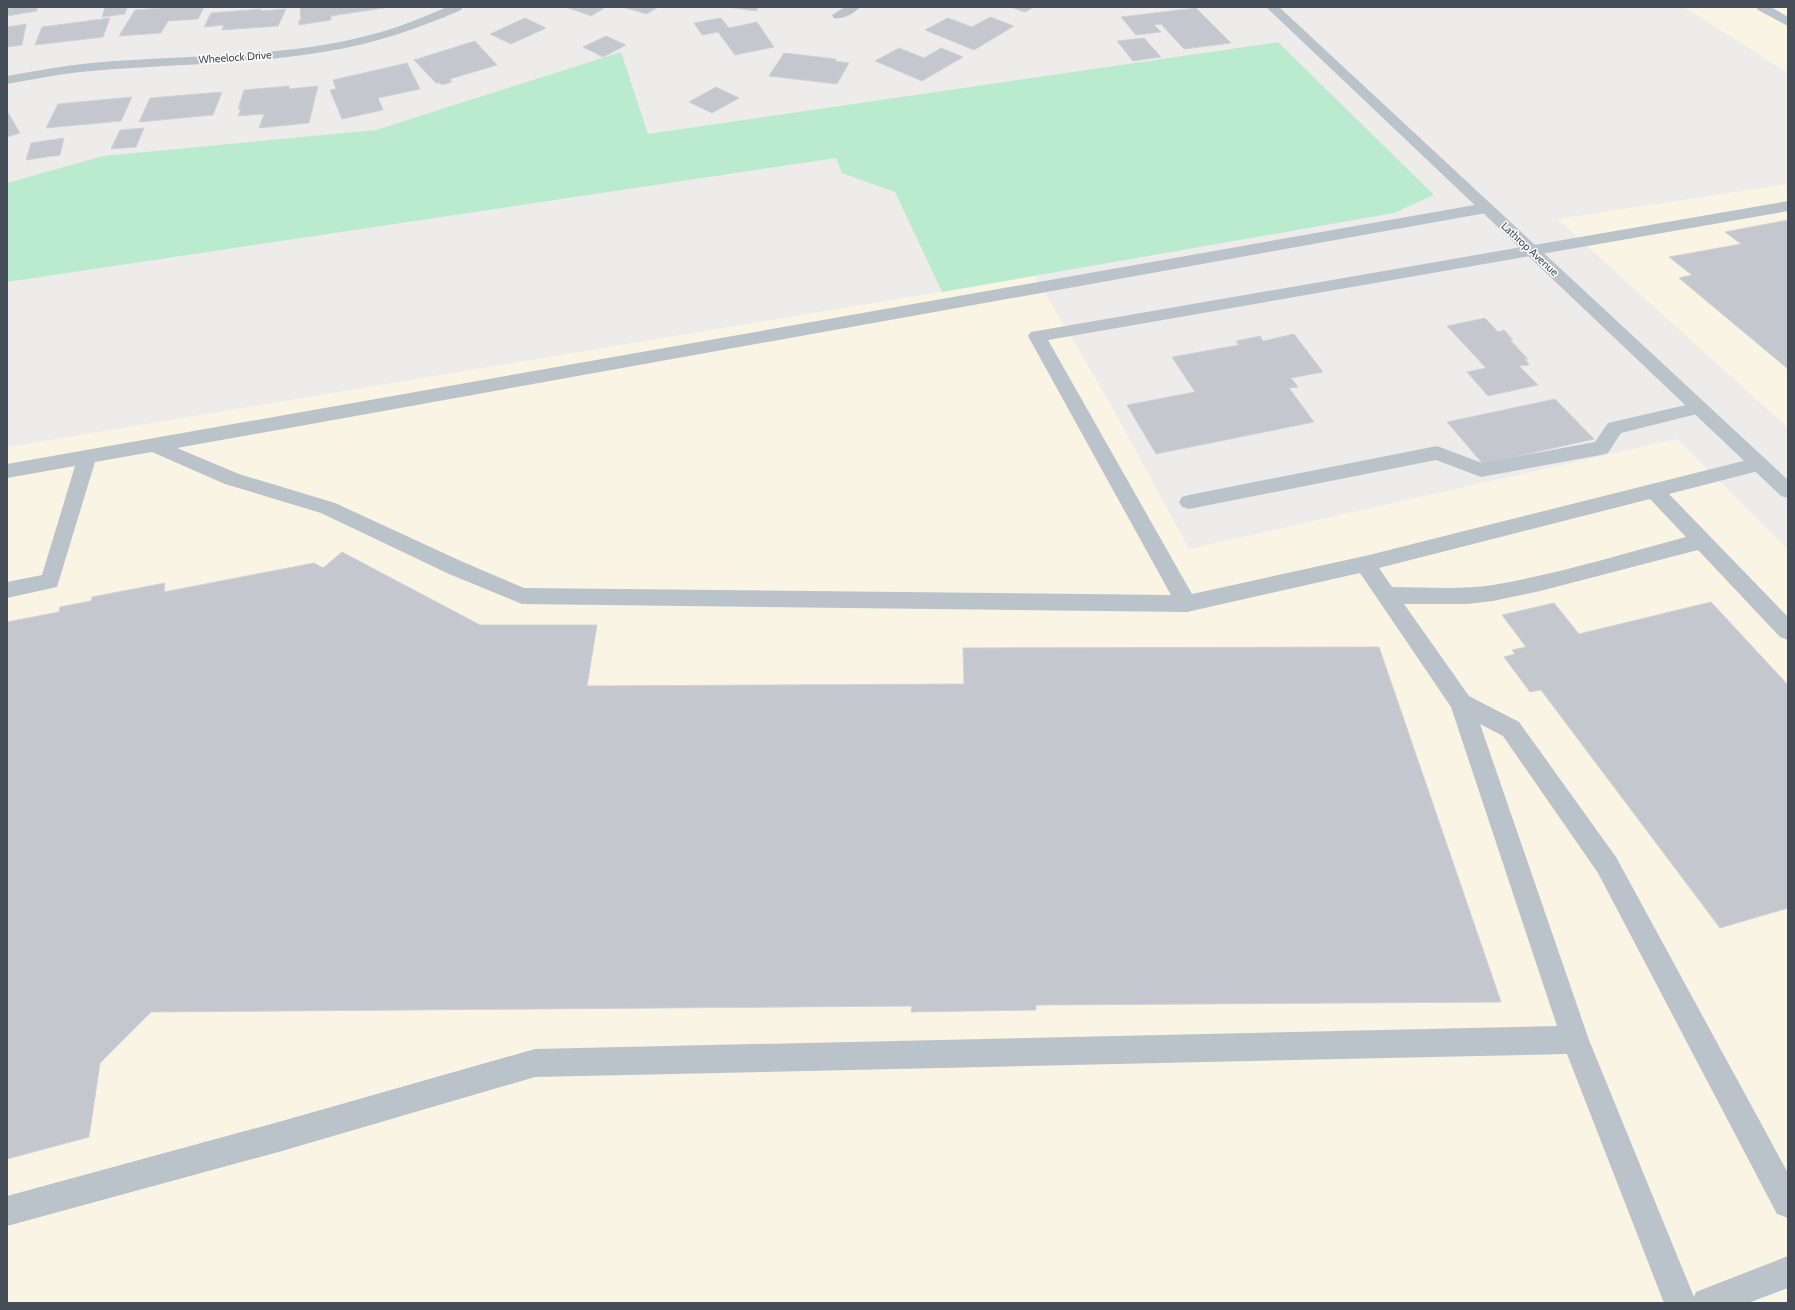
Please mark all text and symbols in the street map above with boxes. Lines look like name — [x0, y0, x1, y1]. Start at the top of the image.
street label: Wheelock Drive — [198, 47, 272, 67]
street label: Lathrop Avenue — [1498, 219, 1562, 279]

